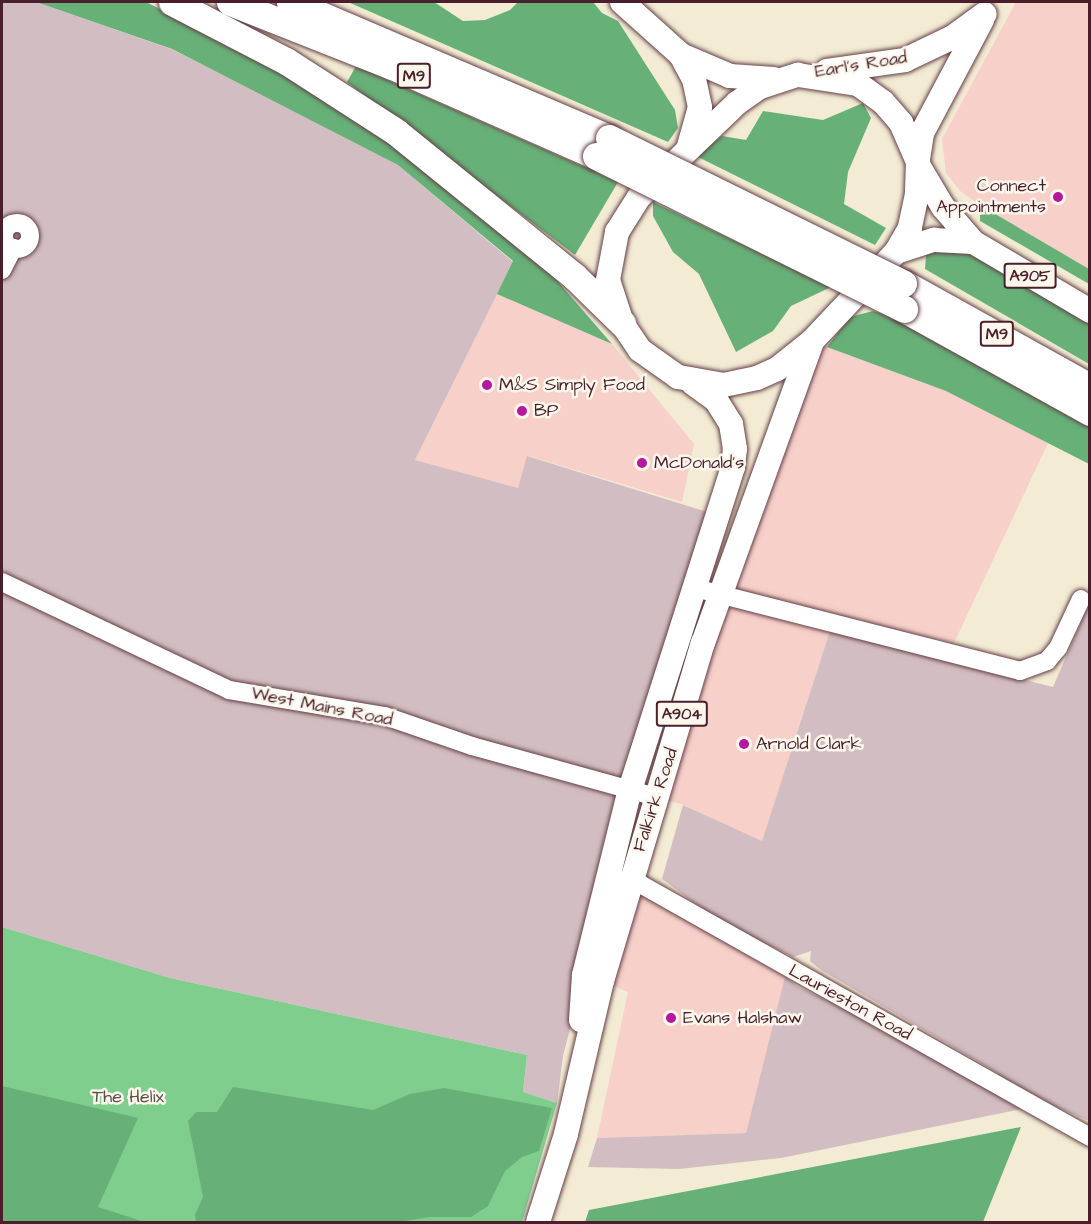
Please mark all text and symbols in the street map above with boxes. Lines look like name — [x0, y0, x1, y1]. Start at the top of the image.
street label: Earl's Road — [813, 47, 909, 83]
road number: M9 — [396, 63, 432, 89]
place label: Connect Appointments — [936, 176, 1046, 219]
marker: Connect Appointments — [1051, 190, 1065, 204]
road number: A905 — [1003, 263, 1057, 289]
road number: M9 — [979, 321, 1015, 347]
place label: M&S Simply Food — [499, 374, 645, 396]
marker: M&S Simply Food — [480, 378, 494, 392]
place label: BP — [534, 400, 558, 422]
marker: BP — [515, 404, 529, 418]
place label: McDonald's — [654, 452, 744, 474]
marker: McDonald's — [635, 456, 649, 470]
street label: West Mains Road — [249, 683, 395, 731]
road number: A904 — [655, 701, 709, 727]
place label: Arnold Clark — [756, 733, 862, 755]
marker: Arnold Clark — [737, 737, 751, 751]
street label: Falkirk Road — [629, 745, 683, 855]
street label: Laurieston Road — [785, 960, 915, 1046]
place label: Evans Halshaw — [683, 1007, 802, 1029]
marker: Evans Halshaw — [664, 1011, 678, 1025]
park label: The Helix — [92, 1086, 164, 1108]

